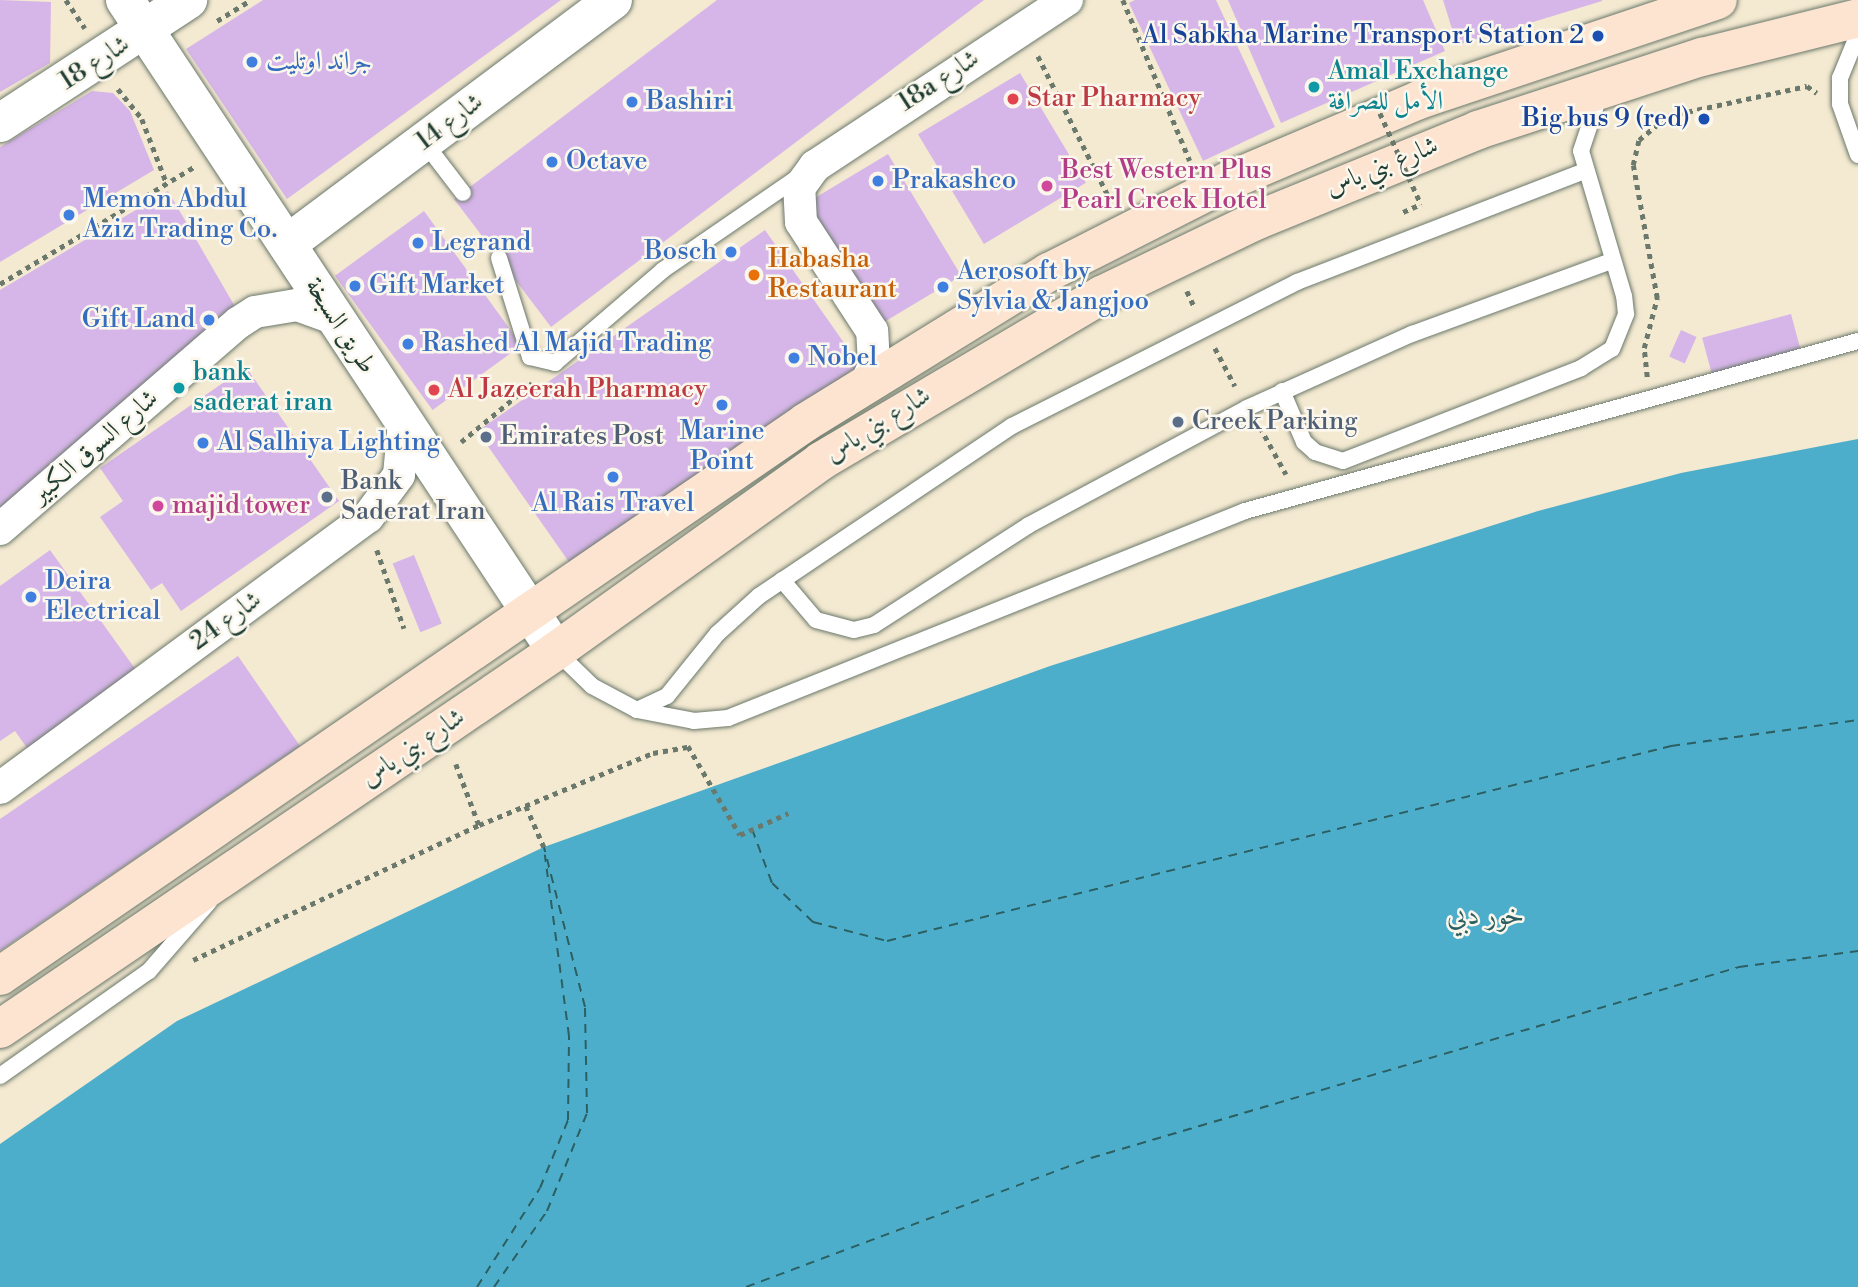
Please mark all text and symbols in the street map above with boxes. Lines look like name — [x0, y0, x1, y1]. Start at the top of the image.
place label: Al Sabkha Marine Transport Station 2 — [1142, 20, 1584, 52]
marker: Al Sabkha Marine Transport Station 2 — [1590, 28, 1606, 44]
street label: شارع 18 — [54, 29, 136, 97]
street label: 18a شارع — [893, 43, 985, 119]
place label: جراند اوتليت — [266, 46, 372, 78]
marker: جراند اوتليت — [244, 54, 260, 70]
place label: Amal Exchange الأمل للصرافة — [1328, 56, 1509, 118]
marker: Amal Exchange الأمل للصرافة — [1306, 79, 1322, 95]
place label: Star Pharmacy — [1027, 83, 1201, 115]
place label: Bashiri — [646, 86, 733, 118]
street label: شارع 14 — [410, 87, 490, 157]
marker: Star Pharmacy — [1005, 91, 1021, 107]
marker: Bashiri — [624, 94, 640, 110]
place label: Big bus 9 (red) — [1522, 103, 1690, 135]
marker: Big bus 9 (red) — [1696, 111, 1712, 127]
street label: شارع بني ياس — [1321, 130, 1443, 204]
place label: Octave — [566, 146, 648, 178]
marker: Octave — [544, 154, 560, 170]
place label: Best Western Plus Pearl Creek Hotel — [1061, 155, 1272, 216]
place label: Prakashco — [892, 165, 1016, 197]
marker: Prakashco — [870, 173, 886, 189]
marker: Best Western Plus Pearl Creek Hotel — [1039, 178, 1055, 194]
place label: Memon Abdul Aziz Trading Co. — [83, 184, 277, 246]
marker: Memon Abdul Aziz Trading Co. — [61, 207, 77, 223]
place label: Legrand — [432, 227, 531, 259]
marker: Legrand — [410, 235, 426, 251]
place label: Bosch — [644, 236, 717, 268]
marker: Bosch — [723, 244, 739, 260]
place label: Habasha Restaurant — [768, 244, 897, 306]
place label: Aerosoft by Sylvia & Jangjoo — [957, 256, 1149, 318]
marker: Habasha Restaurant — [746, 267, 762, 283]
place label: Gift Market — [369, 270, 504, 302]
street label: طريق السبخة — [298, 272, 382, 380]
marker: Gift Market — [347, 278, 363, 294]
marker: Aerosoft by Sylvia & Jangjoo — [935, 279, 951, 295]
place label: Gift Land — [82, 304, 195, 336]
marker: Gift Land — [201, 312, 217, 328]
place label: Rashed Al Majid Trading — [422, 328, 712, 360]
marker: Rashed Al Majid Trading — [400, 336, 416, 352]
place label: Nobel — [808, 342, 877, 374]
marker: Nobel — [786, 350, 802, 366]
place label: bank saderat iran — [193, 357, 333, 418]
place label: Al Jazeerah Pharmacy — [448, 374, 707, 406]
marker: bank saderat iran — [171, 380, 187, 396]
street label: شارع بني ياس — [819, 380, 937, 470]
marker: Al Jazeerah Pharmacy — [426, 382, 442, 398]
street label: شارع السوق الكبير — [25, 383, 165, 511]
marker: Marine Point — [714, 397, 730, 413]
place label: Creek Parking — [1192, 406, 1358, 438]
marker: Creek Parking — [1170, 414, 1186, 430]
place label: Marine Point — [679, 416, 765, 478]
place label: Emirates Post — [500, 421, 664, 453]
place label: Al Salhiya Lighting — [217, 427, 440, 459]
marker: Emirates Post — [478, 429, 494, 445]
marker: Al Salhiya Lighting — [195, 435, 211, 451]
place label: Bank Saderat Iran — [341, 466, 485, 528]
marker: Al Rais Travel — [605, 469, 621, 485]
place label: Al Rais Travel — [532, 488, 694, 520]
marker: Bank Saderat Iran — [319, 489, 335, 505]
place label: majid tower — [172, 490, 310, 522]
marker: majid tower — [150, 498, 166, 514]
place label: Deira Electrical — [45, 566, 160, 628]
street label: شارع 24 — [184, 585, 268, 657]
marker: Deira Electrical — [23, 589, 39, 605]
street label: شارع بني ياس — [355, 702, 471, 794]
water label: خور دبي — [1447, 899, 1525, 933]

